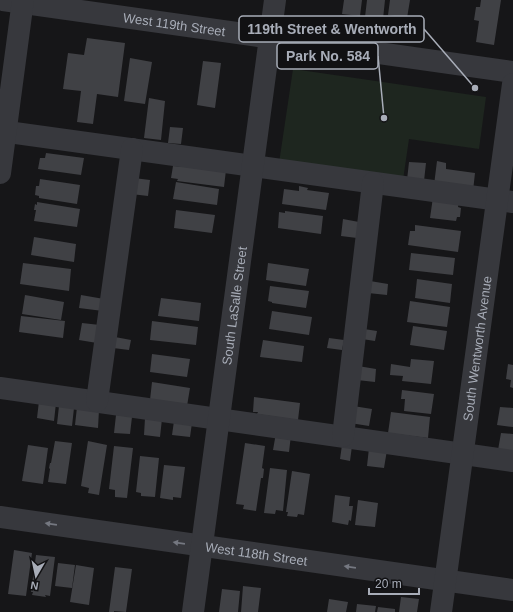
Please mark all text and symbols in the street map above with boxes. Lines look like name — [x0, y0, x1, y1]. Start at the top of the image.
street label: West 119th Street — [122, 10, 227, 39]
callout: 119th Street & Wentworth — [239, 16, 424, 42]
text: 119th Street & Wentworth — [247, 21, 417, 37]
callout: Park No. 584 — [277, 43, 378, 69]
text: Park No. 584 — [286, 48, 370, 64]
street label: South LaSalle Street — [219, 245, 249, 366]
street label: South Wentworth Avenue — [460, 275, 494, 422]
one-way arrow — [45, 521, 57, 527]
street label: West 118th Street — [204, 539, 309, 568]
one-way arrow — [173, 540, 185, 546]
north arrow — [16, 556, 56, 596]
one-way arrow — [344, 564, 356, 570]
scale bar — [369, 570, 419, 596]
text: 20 m — [375, 577, 402, 591]
text: N — [30, 579, 39, 592]

